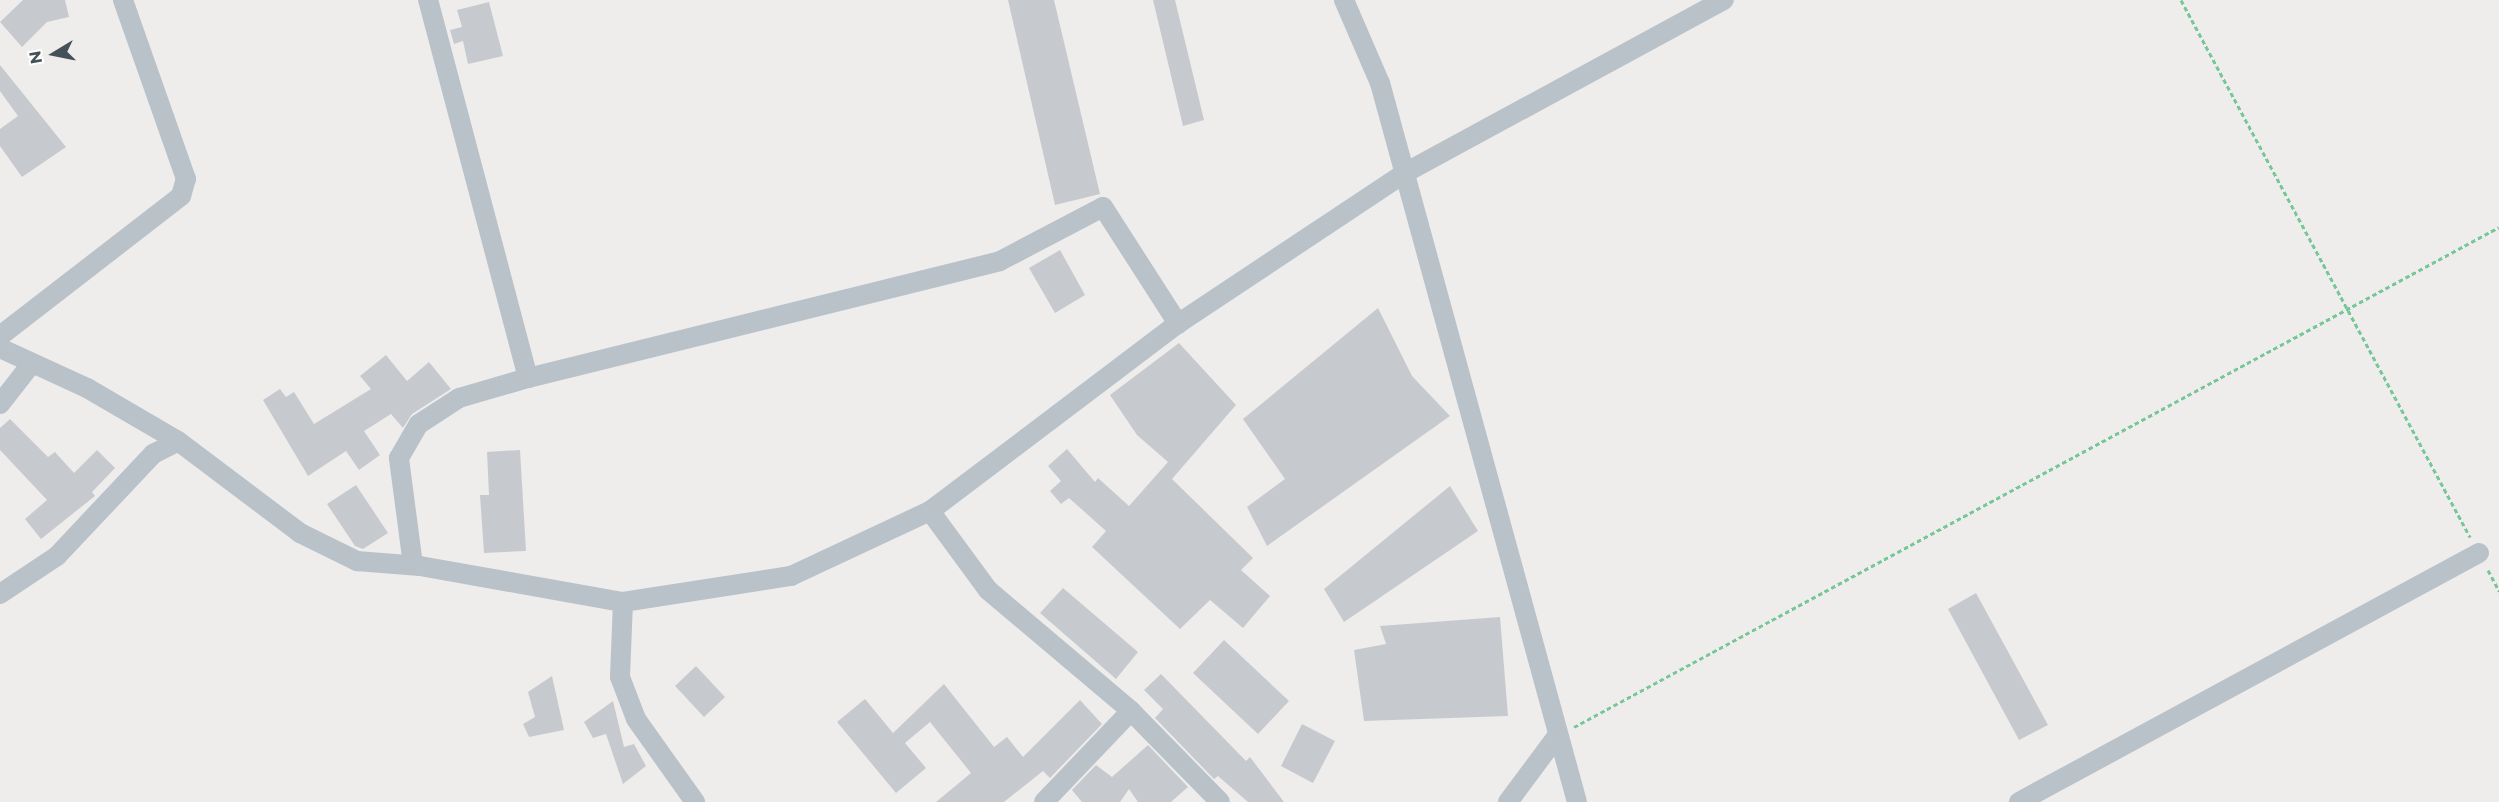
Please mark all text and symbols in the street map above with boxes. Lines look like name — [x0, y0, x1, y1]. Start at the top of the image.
north arrow — [24, 24, 84, 84]
text: N — [25, 49, 46, 65]

